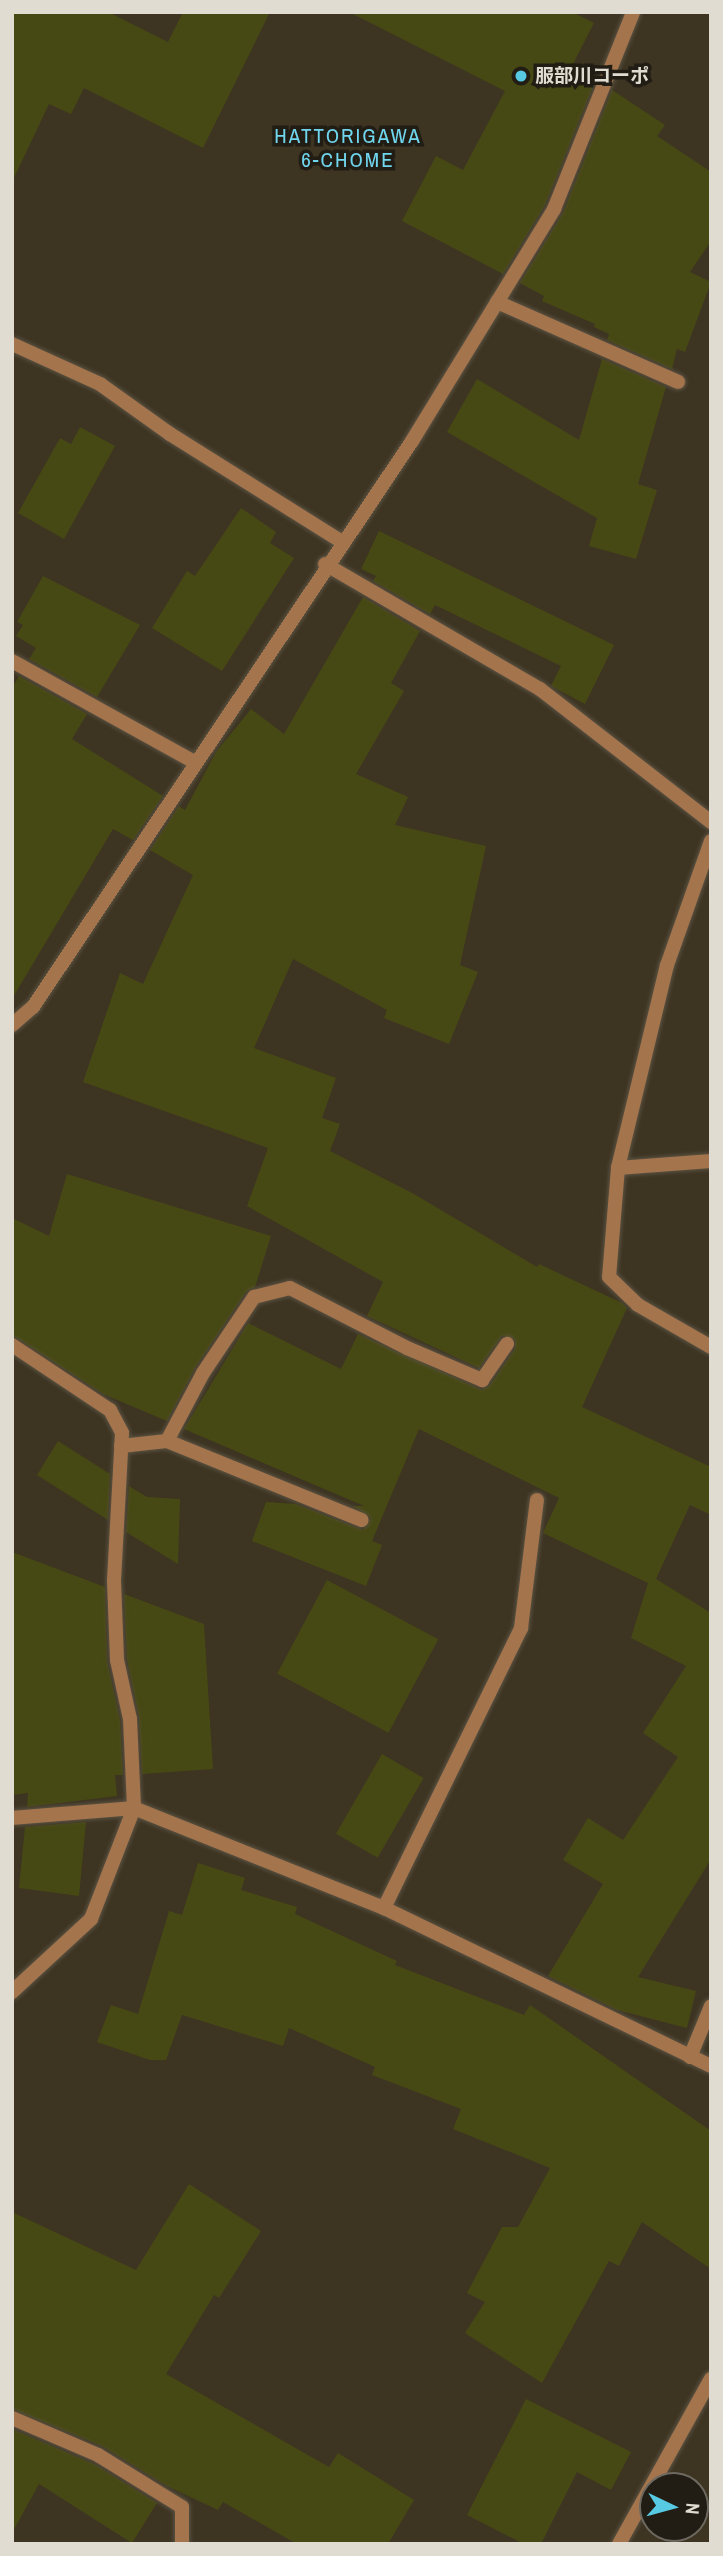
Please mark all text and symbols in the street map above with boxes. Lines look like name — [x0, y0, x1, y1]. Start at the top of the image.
place label: 服部川コーポ — [535, 65, 649, 87]
marker: 服部川コーポ — [513, 68, 529, 84]
district label: HATTORIGAWA 6-CHOME — [276, 123, 420, 173]
north arrow — [639, 2472, 709, 2542]
text: N — [679, 2502, 706, 2515]

